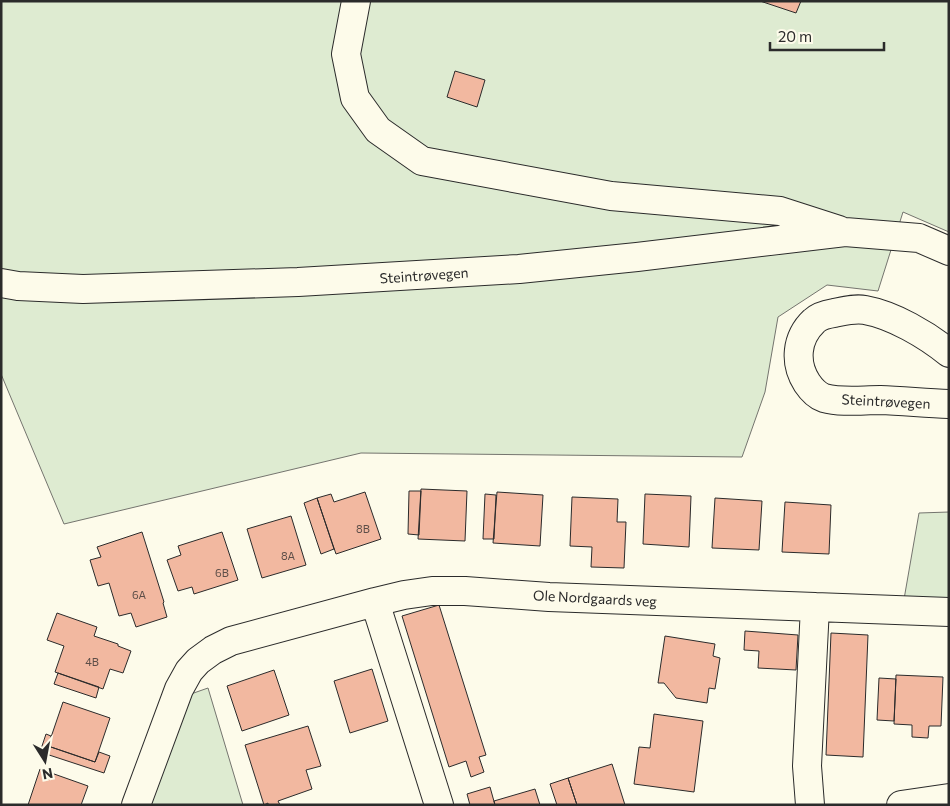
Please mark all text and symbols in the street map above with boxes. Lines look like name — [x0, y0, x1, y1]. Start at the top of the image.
scale bar — [770, 20, 884, 52]
text: 20 m — [778, 27, 812, 45]
street label: Steintrøvegen — [379, 263, 469, 287]
street label: Steintrøvegen — [841, 390, 931, 412]
house number: 8B — [356, 522, 370, 535]
house number: 8A — [281, 549, 295, 562]
house number: 6B — [215, 566, 229, 579]
street label: Ole Nordgaards veg — [533, 586, 658, 610]
house number: 6A — [132, 588, 146, 601]
house number: 4B — [85, 655, 99, 668]
north arrow — [20, 736, 70, 786]
text: N — [41, 765, 54, 784]

